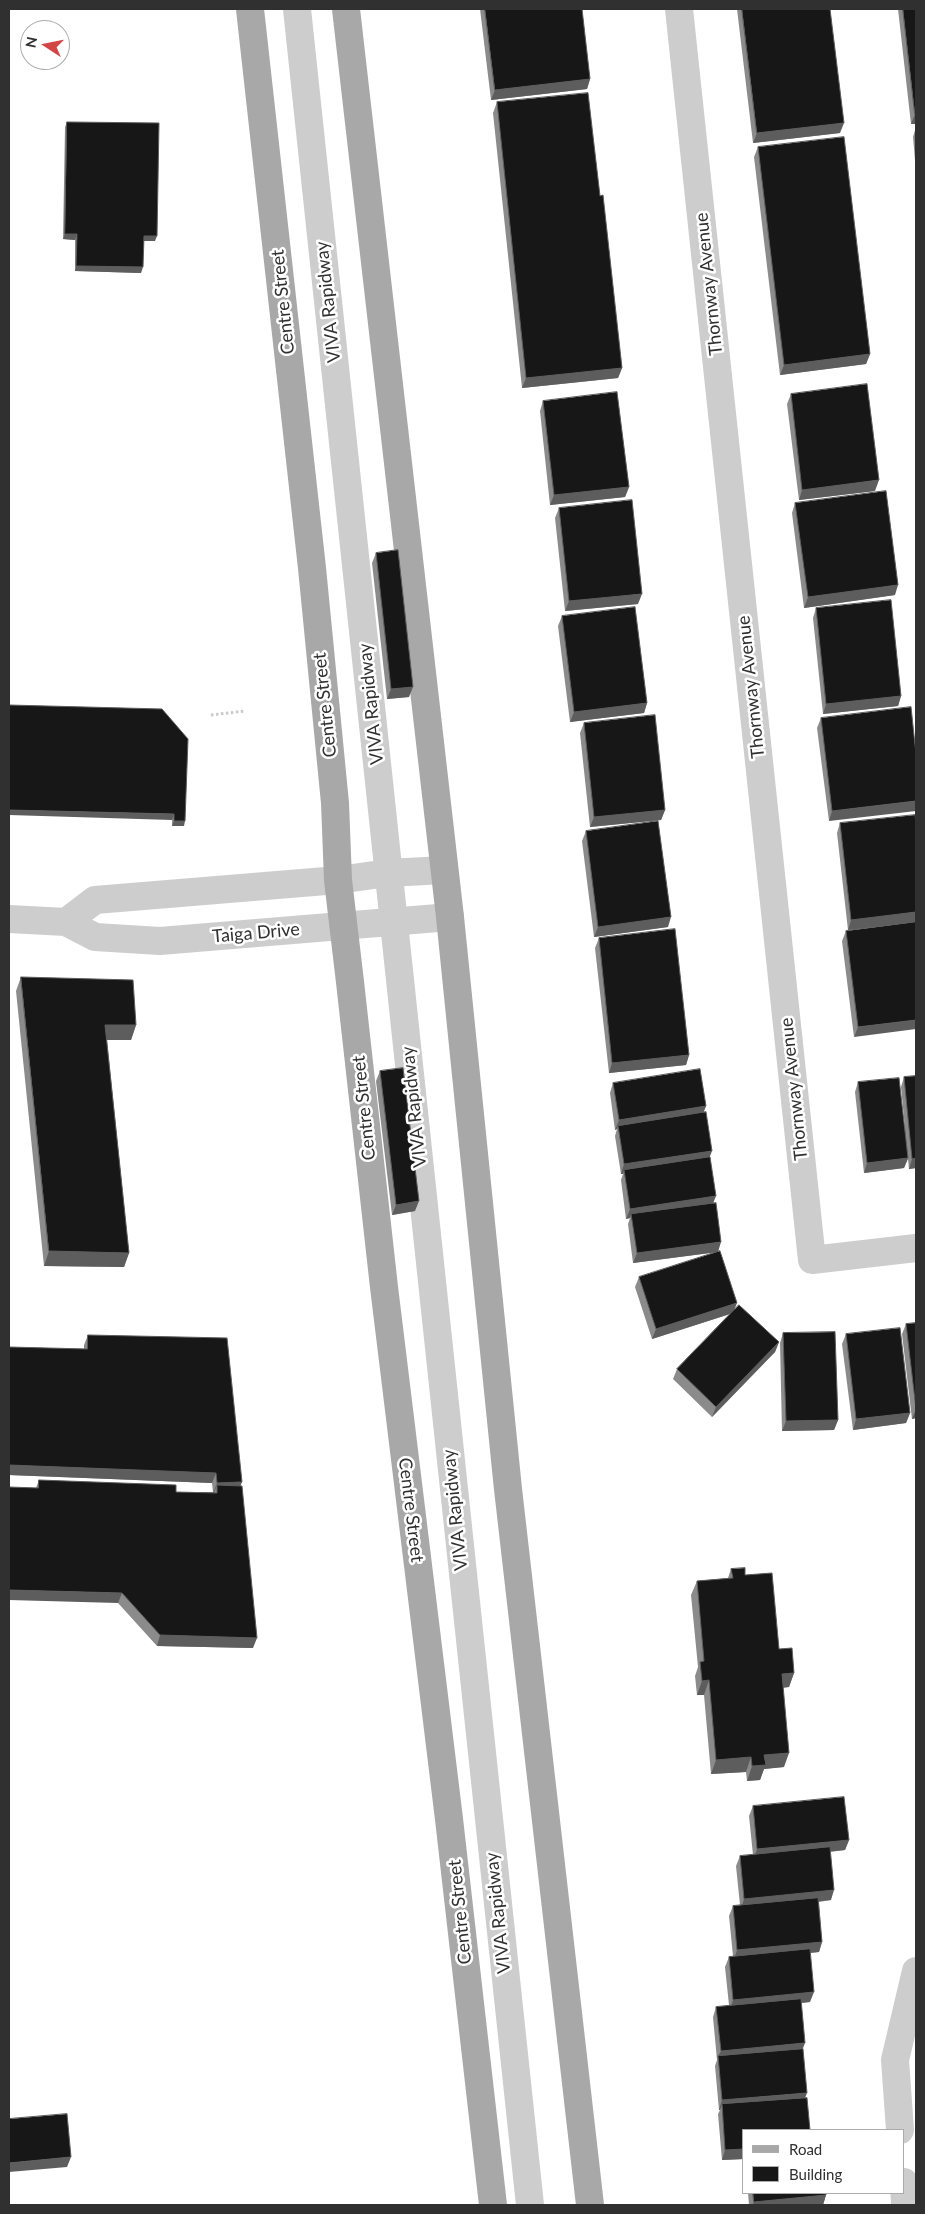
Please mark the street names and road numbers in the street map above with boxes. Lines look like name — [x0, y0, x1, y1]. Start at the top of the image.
street label: Thornway Avenue — [691, 212, 727, 356]
street label: VIVA Rapidway — [311, 240, 345, 364]
street label: Centre Street — [267, 248, 299, 356]
street label: Thornway Avenue — [733, 615, 769, 759]
street label: VIVA Rapidway — [354, 642, 388, 766]
street label: Centre Street — [309, 651, 341, 759]
street label: Taiga Drive — [211, 918, 301, 948]
street label: Thornway Avenue — [776, 1017, 812, 1161]
street label: VIVA Rapidway — [397, 1045, 431, 1169]
street label: Centre Street — [348, 1054, 380, 1162]
street label: VIVA Rapidway — [438, 1448, 472, 1572]
street label: Centre Street — [394, 1456, 428, 1564]
street label: VIVA Rapidway — [481, 1851, 515, 1975]
street label: Centre Street — [444, 1858, 476, 1966]

